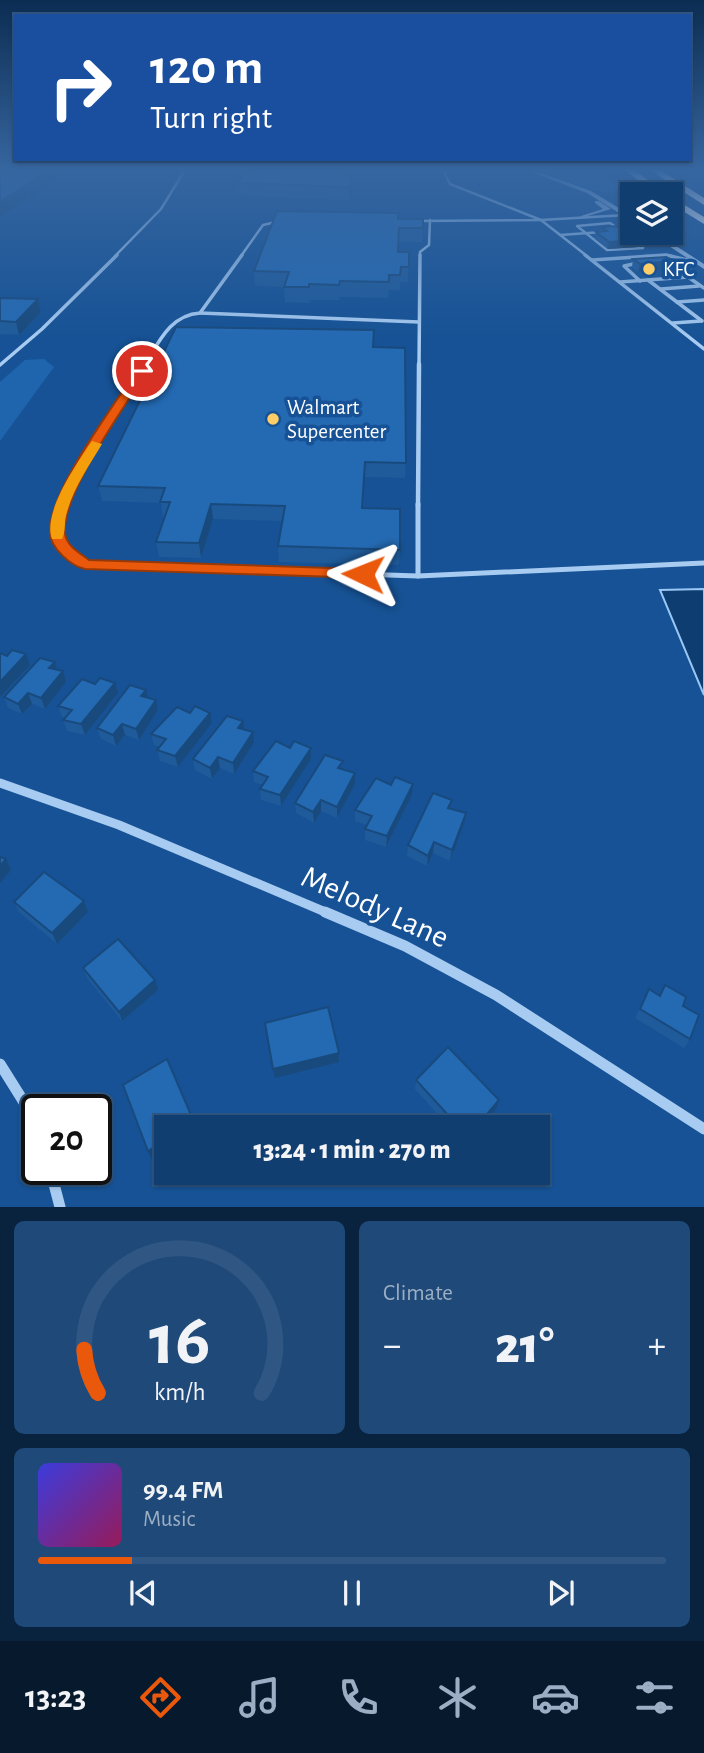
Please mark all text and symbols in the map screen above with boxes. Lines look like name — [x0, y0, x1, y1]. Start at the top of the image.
icon: right — [35, 42, 126, 133]
text: 120 m — [150, 44, 263, 93]
text: Turn right — [150, 102, 272, 134]
map controls — [620, 182, 683, 245]
button: layers — [620, 182, 683, 245]
place label: KFC — [663, 259, 695, 280]
marker: KFC — [641, 261, 657, 277]
pin — [112, 341, 172, 401]
icon: arrive — [123, 352, 161, 390]
place label: Walmart Supercenter — [287, 397, 386, 442]
marker: Walmart Supercenter — [265, 411, 281, 427]
position arrow — [326, 537, 400, 611]
street label: Melody Lane — [297, 860, 453, 954]
speed limit sign: 20 — [21, 1094, 112, 1185]
text: 13:24 · 1 min · 270 m — [253, 1137, 451, 1163]
text: Climate — [383, 1282, 453, 1305]
text: 16 — [149, 1306, 210, 1379]
text: 21° — [495, 1320, 554, 1372]
text: − — [383, 1327, 401, 1365]
text: + — [648, 1327, 666, 1365]
text: km/h — [154, 1380, 205, 1405]
text: 99.4 FM — [143, 1477, 223, 1503]
text: Music — [143, 1508, 195, 1531]
icon: previous — [124, 1574, 162, 1612]
icon: pause — [333, 1574, 371, 1612]
icon: next — [542, 1574, 580, 1612]
icon: directions — [136, 1673, 185, 1722]
icon: music — [235, 1673, 284, 1722]
icon: phone — [334, 1673, 383, 1722]
icon: climate — [433, 1673, 482, 1722]
icon: car — [531, 1673, 580, 1722]
icon: filters — [630, 1673, 679, 1722]
text: 13:23 — [25, 1681, 86, 1713]

